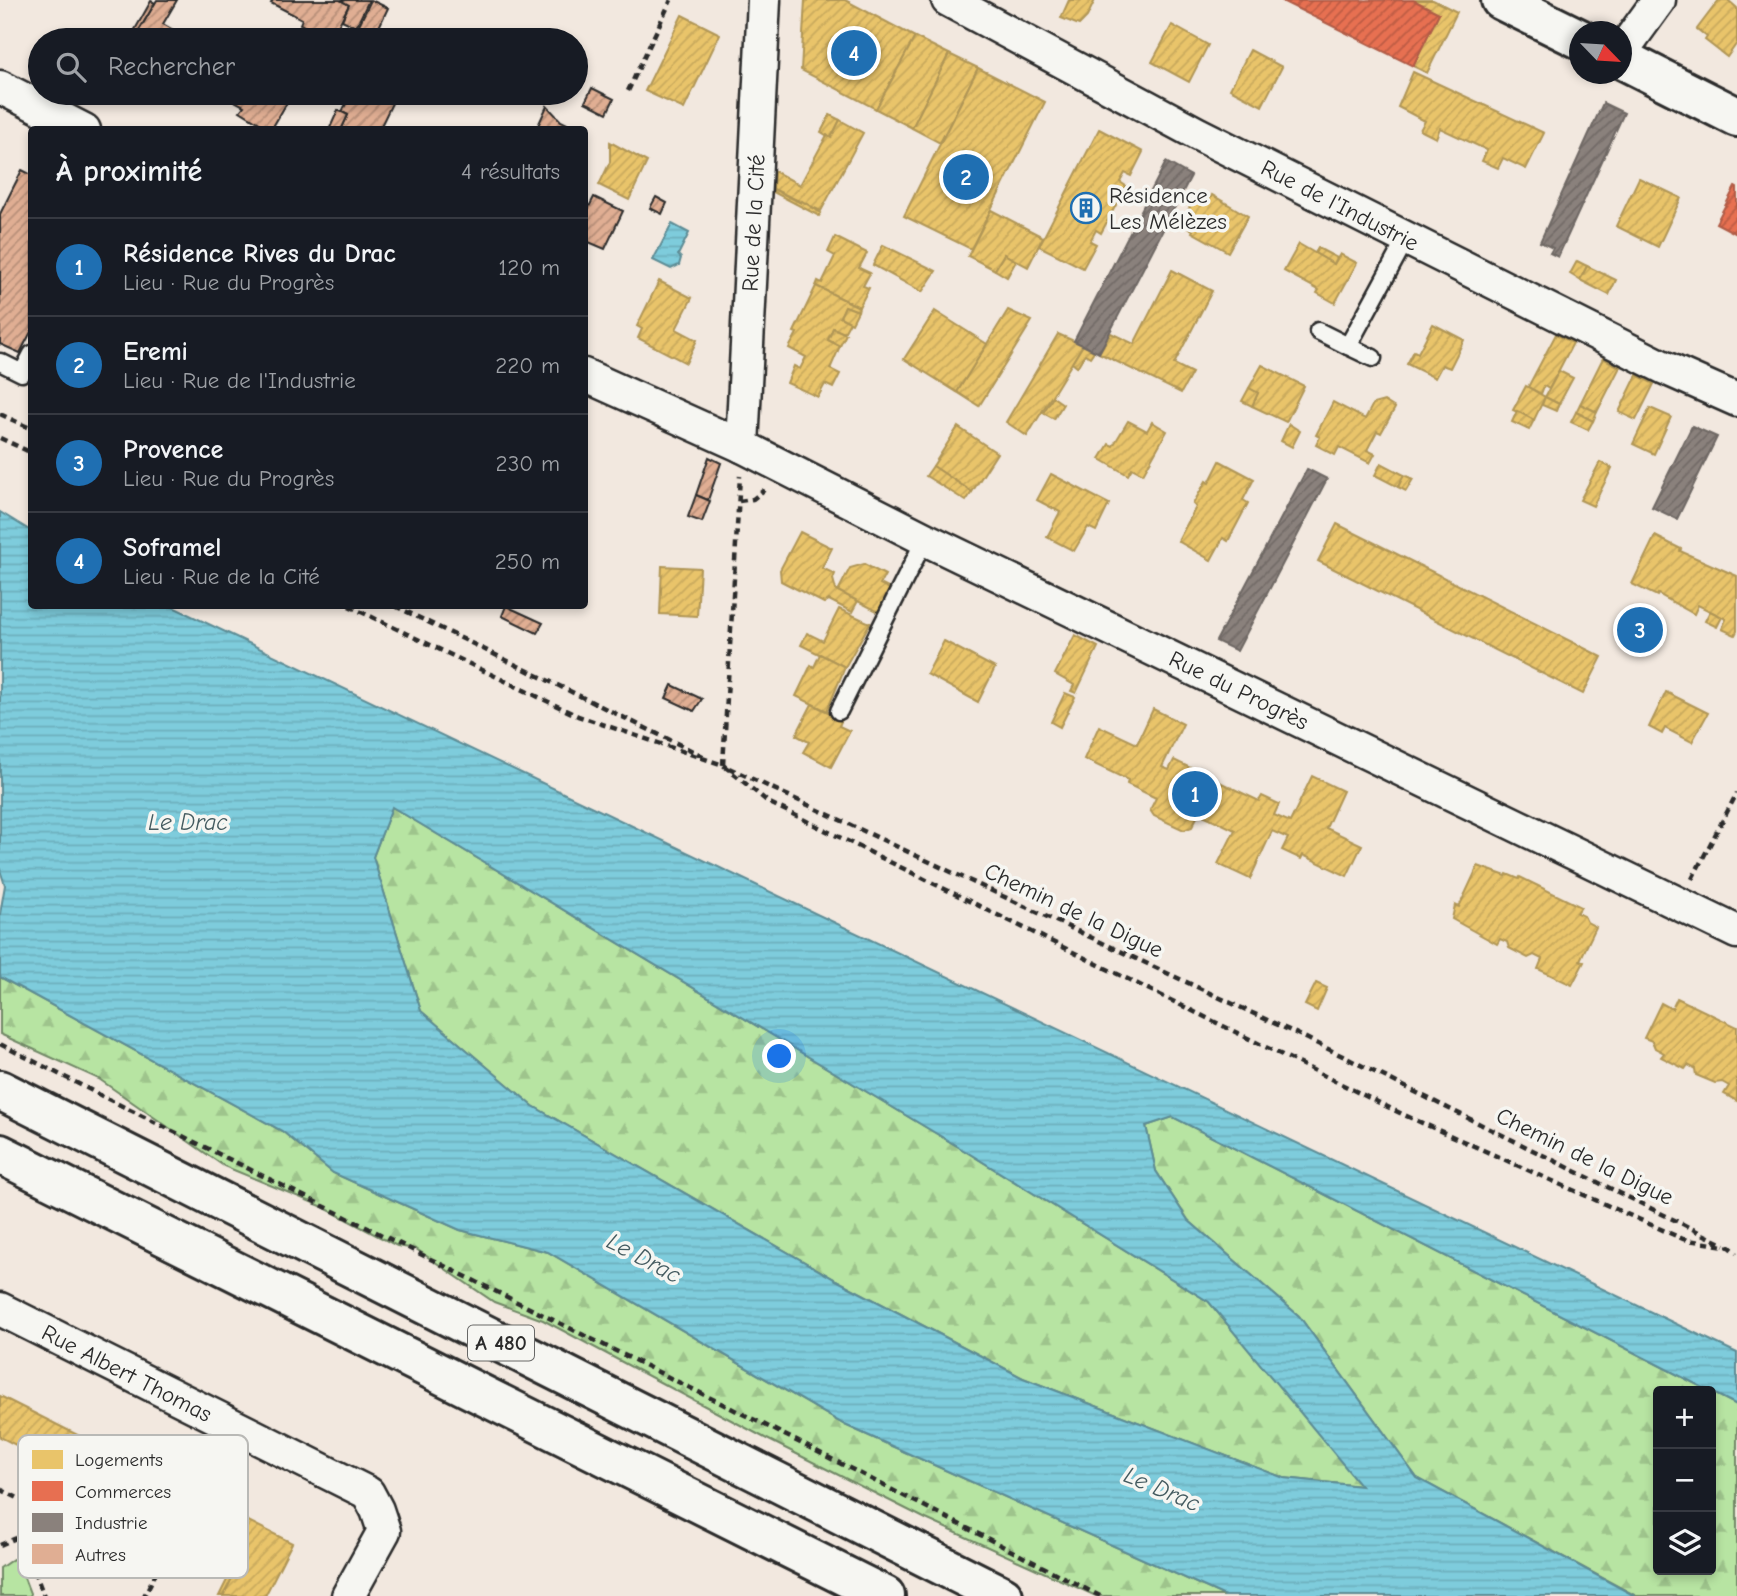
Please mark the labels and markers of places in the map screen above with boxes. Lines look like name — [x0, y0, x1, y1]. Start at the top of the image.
pin: 4 — [831, 27, 877, 79]
pin: 2 — [943, 151, 989, 203]
place label: Résidence Les Mélèzes — [1109, 182, 1227, 235]
building icon: Résidence Les Mélèzes — [1069, 191, 1103, 225]
pin: 3 — [1617, 604, 1663, 656]
pin: 1 — [1172, 768, 1218, 820]

